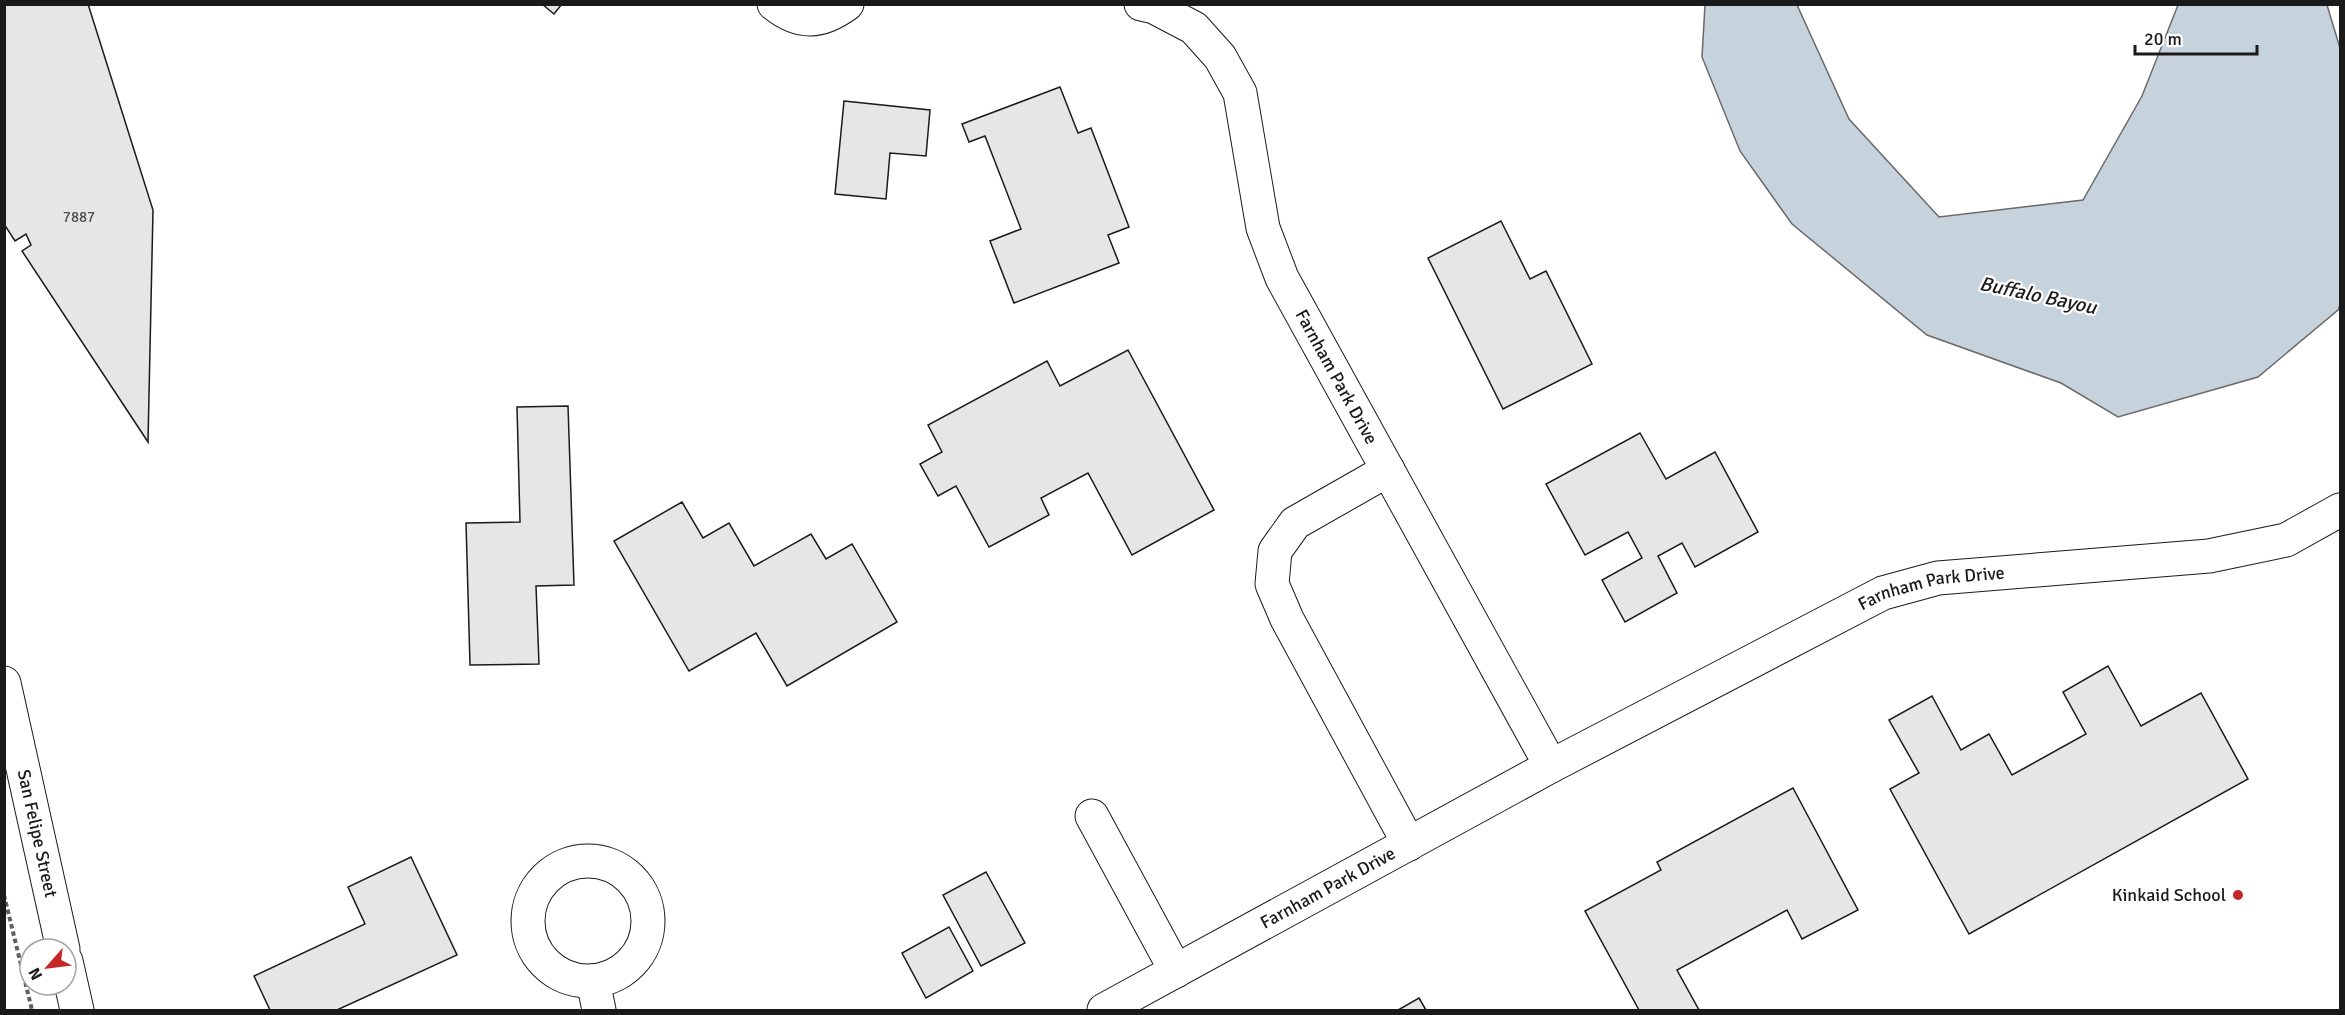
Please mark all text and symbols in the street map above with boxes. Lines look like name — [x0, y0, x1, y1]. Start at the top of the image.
scale bar — [2135, 18, 2256, 56]
text: 20 m — [2144, 28, 2182, 50]
house number: 7887 — [63, 208, 95, 226]
water label: Buffalo Bayou — [1977, 271, 2100, 320]
street label: Farnham Park Drive — [1291, 306, 1382, 448]
street label: Farnham Park Drive — [1854, 562, 2005, 615]
street label: San Felipe Street — [12, 767, 62, 899]
street label: Farnham Park Drive — [1256, 842, 1399, 934]
place label: Kinkaid School — [2112, 884, 2226, 906]
marker: Kinkaid School — [2231, 888, 2245, 902]
north arrow — [18, 937, 78, 997]
text: N — [24, 964, 47, 983]

